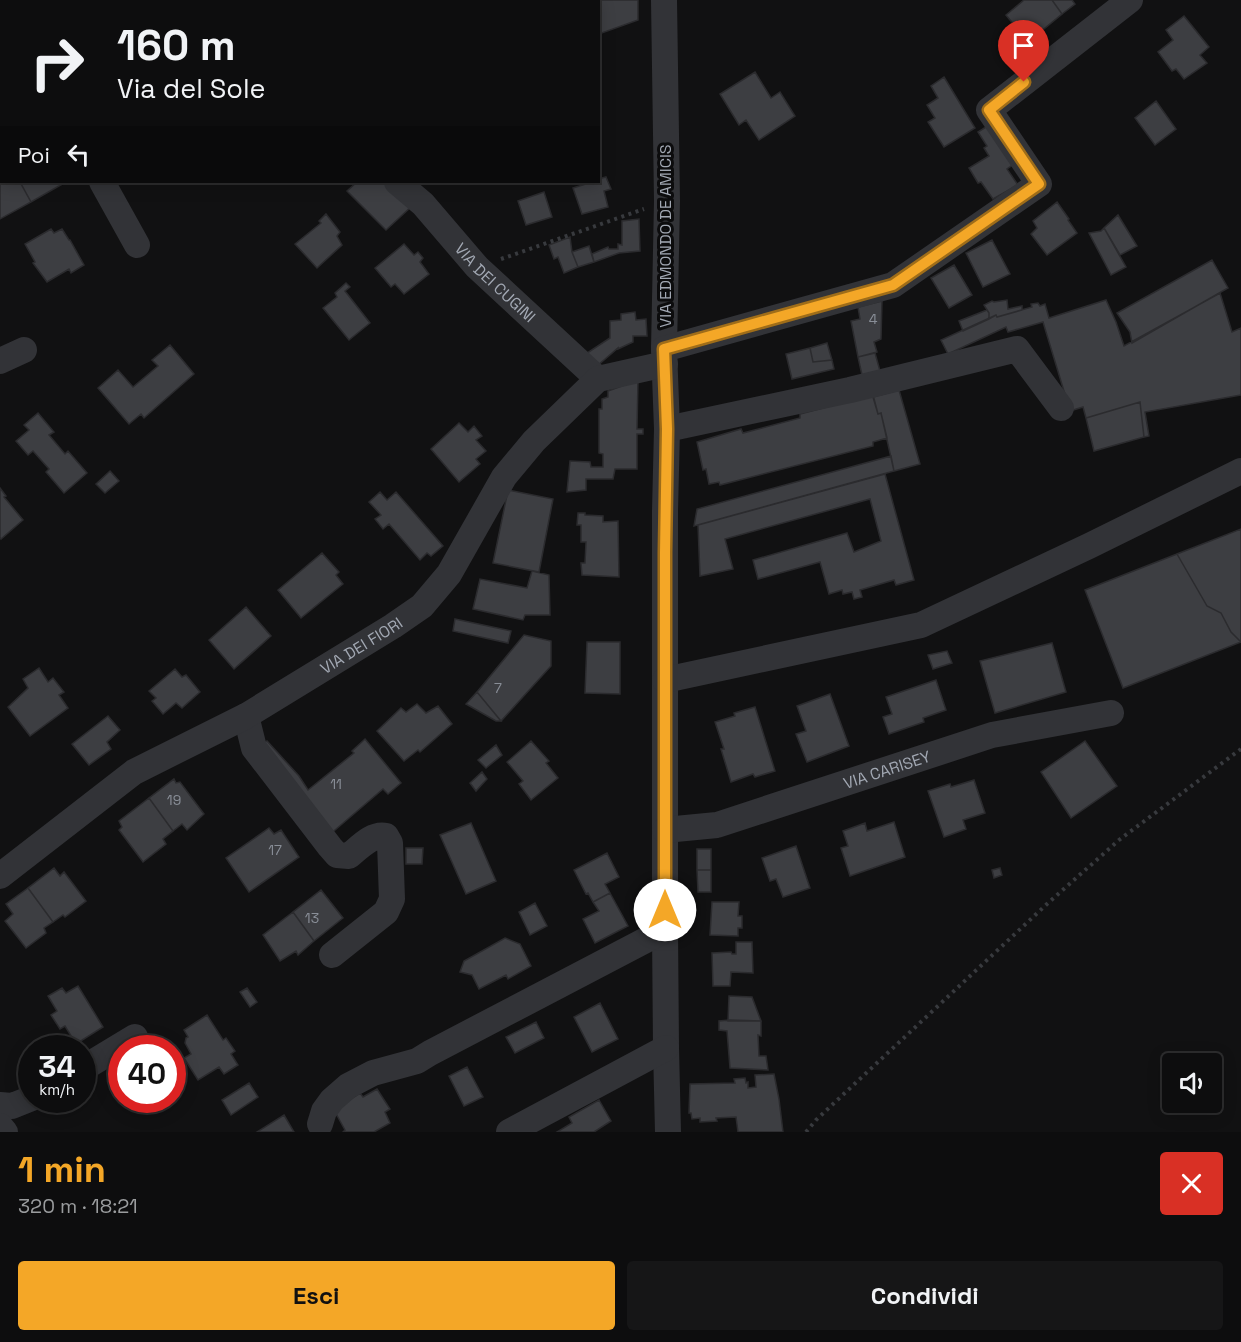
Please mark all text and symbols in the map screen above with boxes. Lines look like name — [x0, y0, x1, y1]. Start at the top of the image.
text: 160 m — [117, 19, 236, 72]
pin — [998, 20, 1049, 82]
icon: right — [18, 24, 96, 102]
icon: arrive — [1007, 29, 1040, 62]
text: Via del Sole — [117, 71, 266, 106]
icon: left — [62, 138, 95, 171]
text: Poi — [18, 141, 50, 169]
street label: VIA EDMONDO DE AMICIS — [655, 144, 676, 328]
street label: VIA DEI CUGINI — [450, 239, 540, 327]
house number: 4 — [869, 310, 878, 328]
street label: VIA DEI FIORI — [316, 613, 407, 679]
house number: 7 — [494, 679, 502, 697]
street label: VIA CARISEY — [841, 746, 934, 794]
house number: 11 — [330, 775, 342, 793]
house number: 19 — [167, 791, 181, 809]
house number: 17 — [268, 841, 282, 859]
position arrow — [633, 878, 697, 942]
house number: 13 — [305, 909, 319, 927]
speed limit sign: 40 — [108, 1035, 186, 1113]
text: 34 — [38, 1047, 76, 1086]
map controls — [1162, 1053, 1222, 1113]
button: sound — [1162, 1053, 1222, 1113]
text: km/h — [39, 1080, 75, 1099]
text: 1 min — [18, 1147, 106, 1193]
button: close — [1160, 1152, 1223, 1215]
text: 320 m · 18:21 — [18, 1193, 138, 1219]
button: Esci — [18, 1261, 615, 1330]
button: Condividi — [627, 1261, 1223, 1330]

